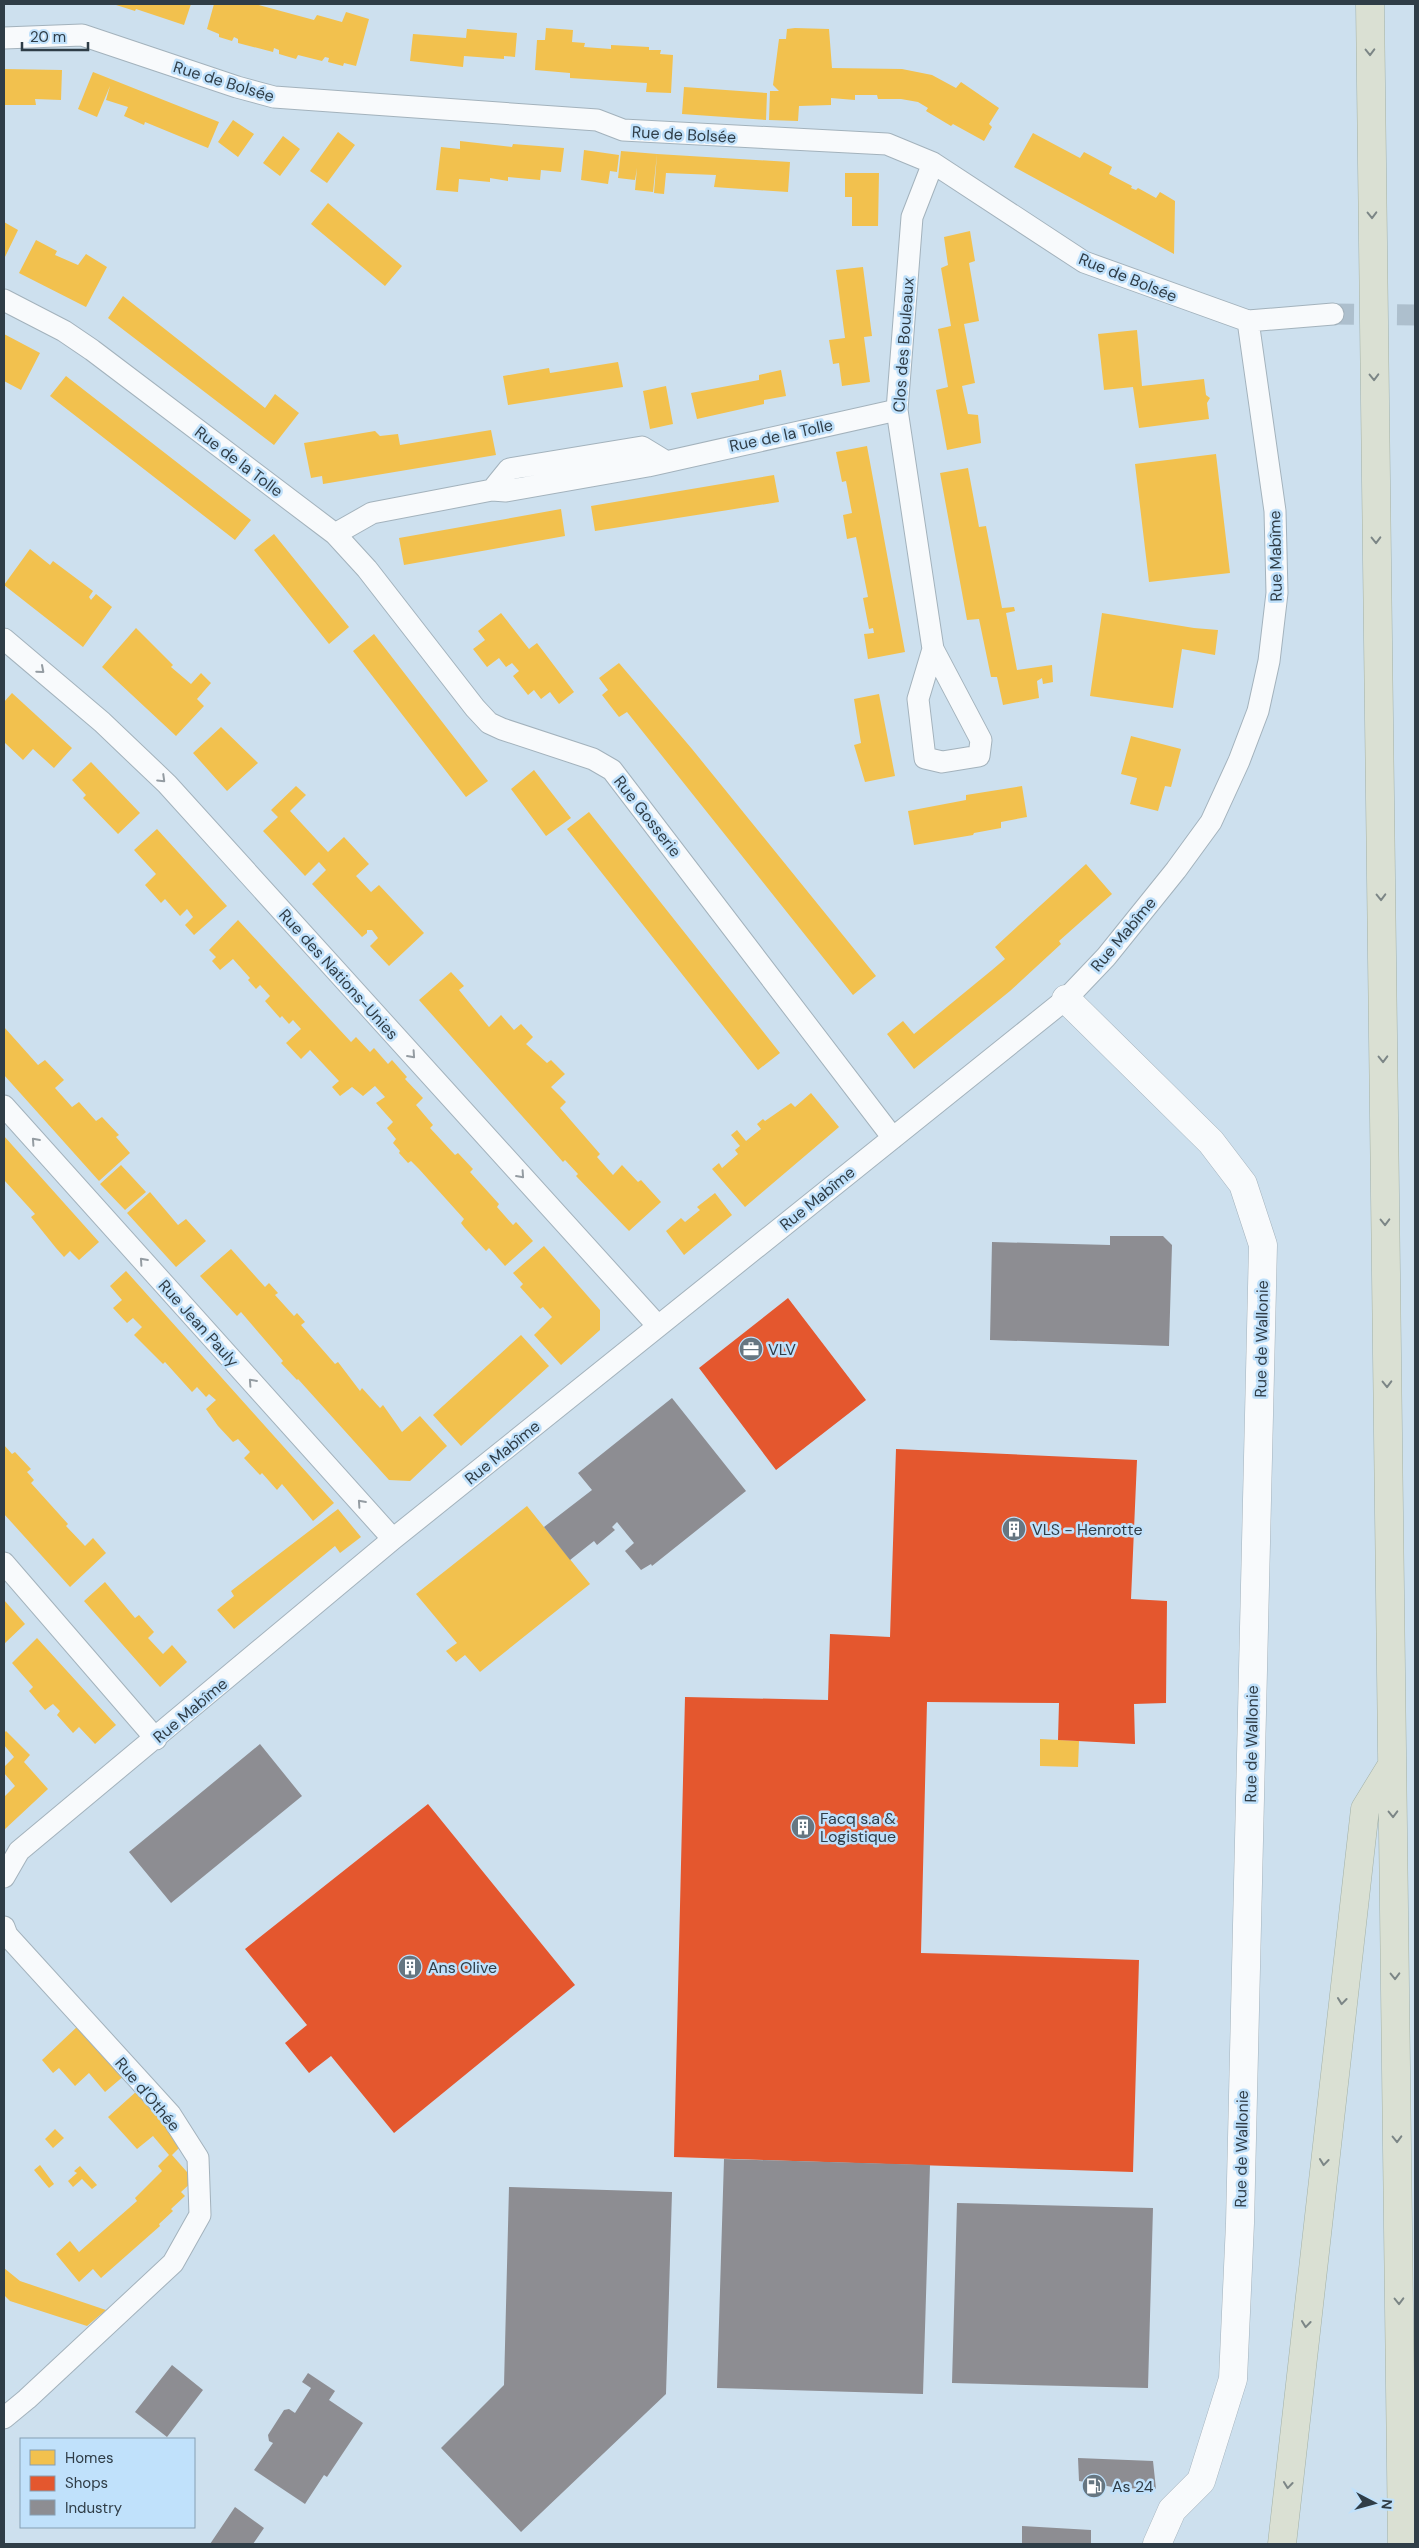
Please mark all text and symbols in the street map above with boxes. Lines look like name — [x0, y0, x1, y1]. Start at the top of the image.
scale bar — [22, 20, 89, 52]
text: 20 m — [30, 27, 66, 47]
one-way arrow — [1365, 49, 1375, 57]
street label: Rue de Bolsée — [171, 56, 277, 107]
street label: Rue de Bolsée — [631, 121, 737, 148]
one-way arrow — [1367, 212, 1377, 219]
street label: Rue de Bolsée — [1076, 248, 1180, 307]
street label: Clos des Bouleaux — [888, 277, 919, 413]
one-way arrow — [1369, 374, 1379, 382]
street label: Rue de la Tolle — [727, 414, 835, 457]
street label: Rue de la Tolle — [190, 421, 287, 501]
street label: Rue Mabîme — [1264, 510, 1287, 602]
one-way arrow — [1371, 536, 1382, 544]
one-way arrow — [35, 665, 44, 674]
street label: Rue Gosserie — [609, 771, 686, 861]
one-way arrow — [156, 773, 165, 782]
street label: Rue Mabîme — [1086, 893, 1161, 976]
one-way arrow — [1376, 894, 1386, 901]
street label: Rue des Nations-Unies — [274, 904, 403, 1044]
one-way arrow — [406, 1049, 415, 1058]
one-way arrow — [1378, 1056, 1388, 1064]
one-way arrow — [32, 1137, 41, 1146]
street label: Rue Mabîme — [775, 1162, 859, 1235]
one-way arrow — [516, 1169, 525, 1178]
one-way arrow — [1380, 1218, 1390, 1226]
one-way arrow — [140, 1258, 149, 1267]
street label: Rue Jean Pauly — [154, 1275, 243, 1371]
street label: Rue de Wallonie — [1250, 1280, 1273, 1398]
office icon: VLV — [738, 1336, 764, 1362]
place label: VLV — [768, 1339, 796, 1360]
one-way arrow — [249, 1379, 258, 1388]
one-way arrow — [1382, 1381, 1392, 1389]
street label: Rue Mabîme — [460, 1416, 544, 1489]
one-way arrow — [358, 1500, 367, 1509]
building icon: VLS - Henrotte — [1001, 1516, 1027, 1542]
place label: VLS - Henrotte — [1032, 1519, 1142, 1540]
street label: Rue Mabîme — [149, 1673, 232, 1748]
street label: Rue de Wallonie — [1240, 1685, 1263, 1803]
place label: Facq s.a & Logistique — [820, 1808, 896, 1847]
one-way arrow — [1388, 1810, 1398, 1818]
building icon: Facq s.a & Logistique — [790, 1814, 816, 1840]
building icon: Ans Olive — [397, 1954, 423, 1980]
place label: Ans Olive — [428, 1957, 497, 1978]
one-way arrow — [1390, 1973, 1400, 1981]
one-way arrow — [1337, 1997, 1348, 2005]
street label: Rue d'Othée — [110, 2053, 185, 2136]
street label: Rue de Wallonie — [1230, 2090, 1253, 2208]
one-way arrow — [1392, 2136, 1402, 2143]
one-way arrow — [1319, 2159, 1330, 2167]
one-way arrow — [1394, 2298, 1404, 2306]
one-way arrow — [1301, 2320, 1312, 2328]
legend — [20, 2438, 195, 2528]
text: Homes — [65, 2448, 114, 2468]
text: Shops — [65, 2473, 108, 2493]
fuel station icon: As 24 — [1081, 2473, 1107, 2499]
place label: As 24 — [1112, 2476, 1154, 2497]
north arrow — [1349, 2478, 1399, 2528]
one-way arrow — [1283, 2482, 1294, 2490]
text: Industry — [65, 2498, 123, 2518]
text: N — [1377, 2498, 1396, 2510]

